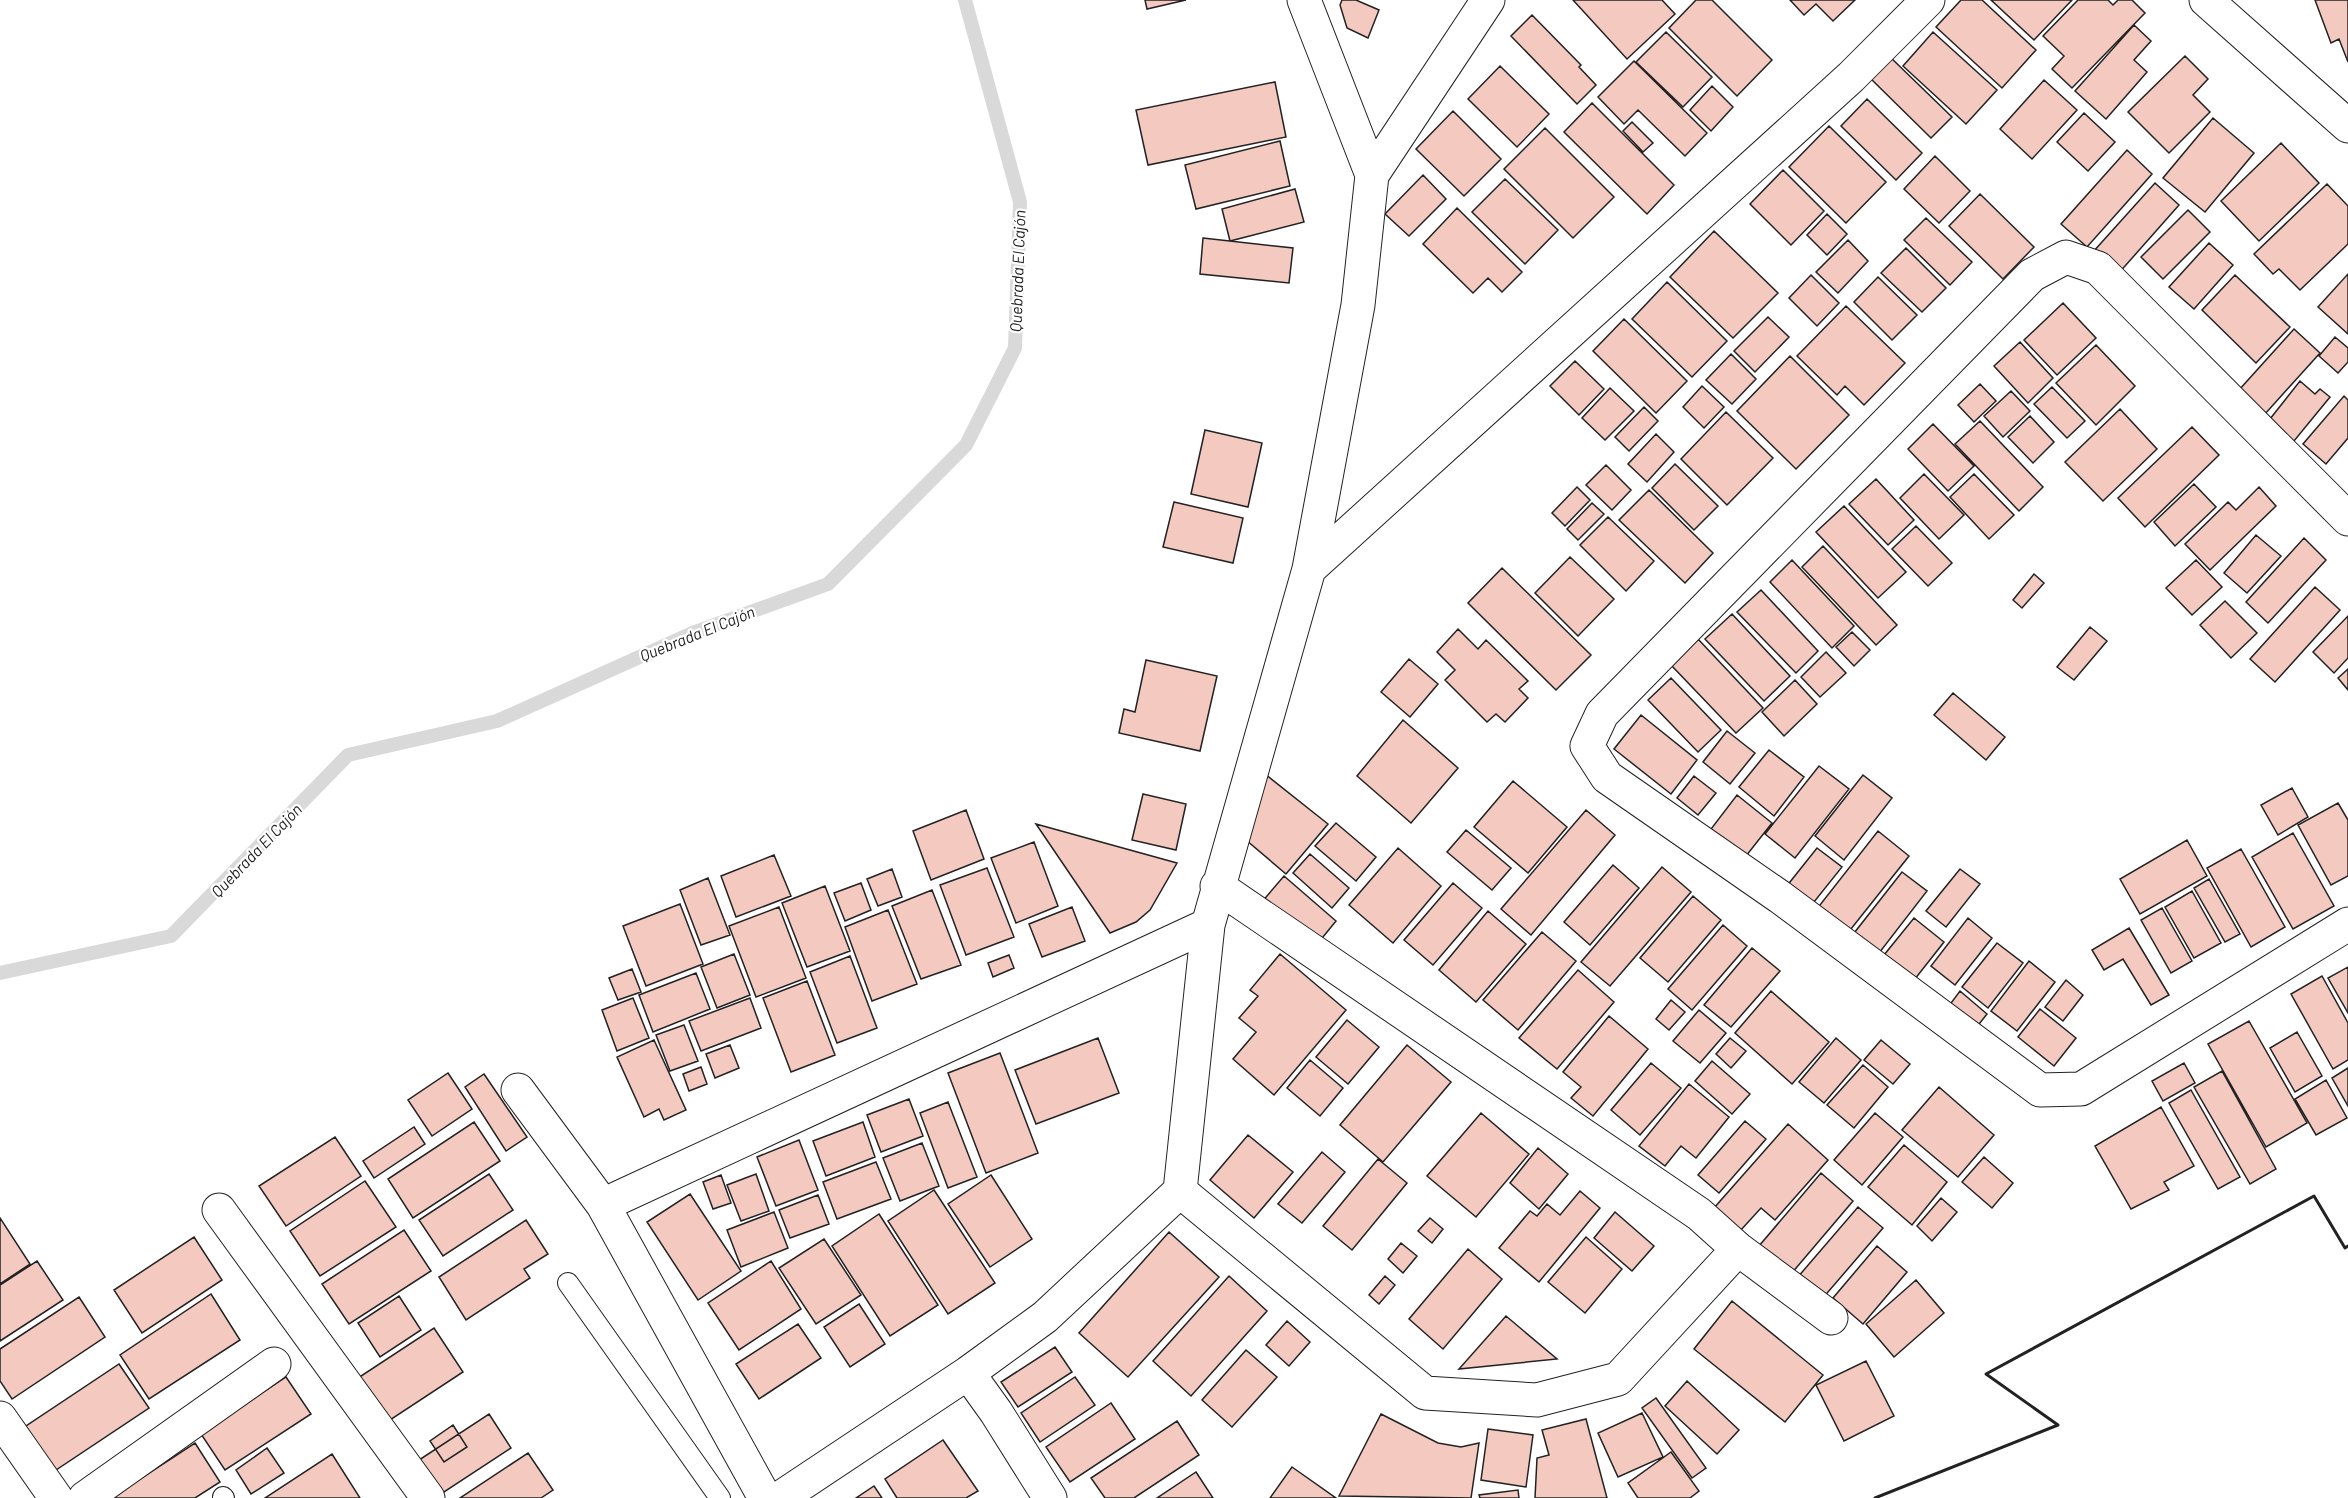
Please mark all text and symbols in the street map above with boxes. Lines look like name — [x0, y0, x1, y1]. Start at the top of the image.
water label: Quebrada El Cajón — [1005, 210, 1029, 332]
water label: Quebrada El Cajón — [637, 601, 757, 665]
water label: Quebrada El Cajón — [207, 799, 305, 901]

